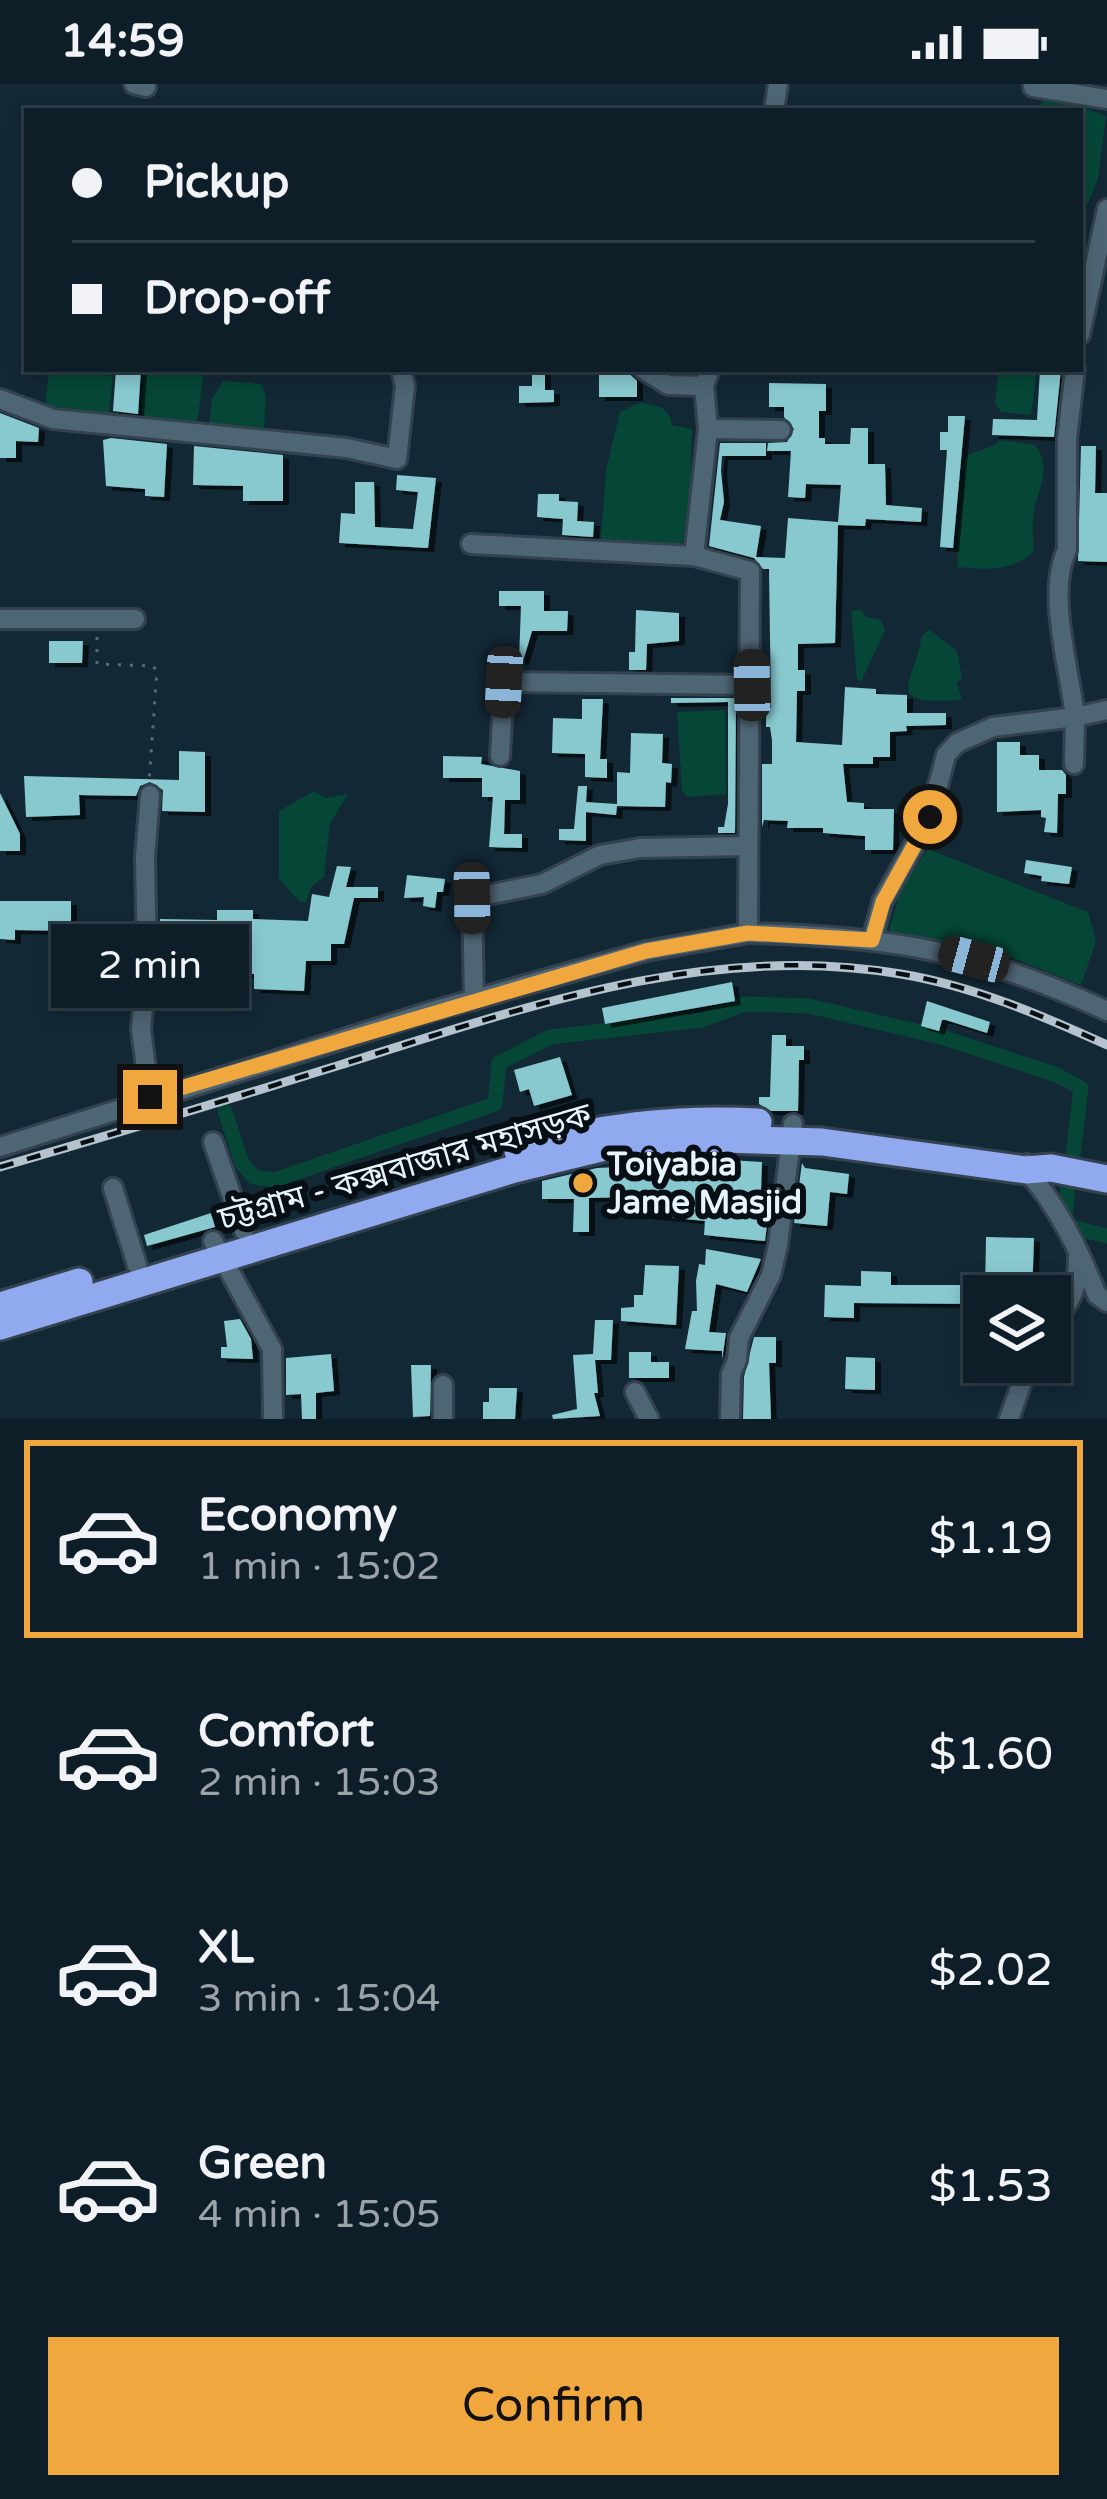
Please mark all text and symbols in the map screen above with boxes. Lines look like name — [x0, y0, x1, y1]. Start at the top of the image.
text: 14:59 — [60, 15, 185, 69]
text: Pickup — [144, 156, 289, 210]
text: Drop-off — [144, 272, 330, 326]
car — [484, 645, 524, 719]
car — [733, 649, 771, 721]
route start — [903, 790, 957, 844]
car — [453, 862, 491, 934]
callout: 2 min — [51, 923, 249, 1007]
car — [935, 932, 1013, 986]
text: 2 min — [98, 942, 202, 989]
route end — [123, 1070, 177, 1124]
street label: চট্টগ্রাম - কক্সবাজার মহাসড়ক — [213, 1094, 596, 1239]
place label: Toiyabia Jame Masjid — [606, 1145, 802, 1222]
marker: Toiyabia Jame Masjid — [570, 1170, 596, 1196]
map controls — [963, 1275, 1071, 1383]
button: layers — [963, 1275, 1071, 1383]
icon: car — [54, 1485, 162, 1593]
text: Economy — [198, 1489, 397, 1543]
text: $1.19 — [929, 1512, 1053, 1566]
text: 1 min · 15:02 — [198, 1543, 440, 1590]
icon: car — [54, 1701, 162, 1809]
text: Comfort — [198, 1705, 374, 1759]
text: $1.60 — [929, 1728, 1053, 1782]
text: 2 min · 15:03 — [198, 1759, 440, 1806]
icon: car — [54, 1917, 162, 2025]
text: XL — [198, 1921, 254, 1975]
text: $2.02 — [929, 1944, 1053, 1998]
text: 3 min · 15:04 — [198, 1975, 440, 2022]
icon: car — [54, 2133, 162, 2241]
text: Green — [198, 2137, 327, 2191]
text: $1.53 — [929, 2160, 1053, 2214]
text: 4 min · 15:05 — [198, 2191, 440, 2238]
button: Confirm — [48, 2337, 1059, 2475]

